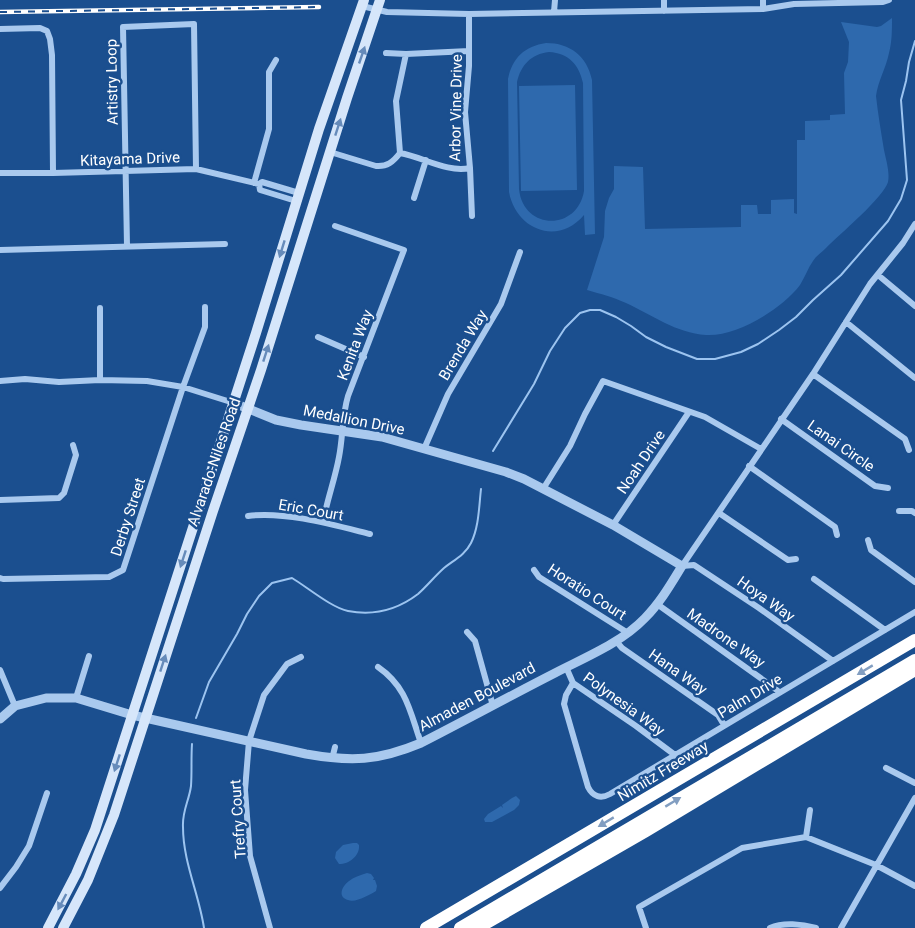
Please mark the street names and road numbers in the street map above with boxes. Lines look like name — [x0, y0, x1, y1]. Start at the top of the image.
street label: Artistry Loop — [102, 39, 122, 125]
street label: Arbor Vine Drive — [446, 54, 466, 162]
street label: Kitayama Drive — [80, 148, 180, 170]
street label: Brenda Way — [435, 306, 491, 384]
street label: Kenita Way — [333, 307, 377, 383]
street label: Alvarado-Niles Road — [184, 395, 244, 529]
street label: Medallion Drive — [302, 401, 406, 439]
street label: Lanai Circle — [804, 416, 878, 476]
street label: Noah Drive — [613, 427, 669, 497]
street label: Derby Street — [107, 475, 149, 559]
street label: Eric Court — [277, 495, 345, 525]
street label: Horatio Court — [544, 560, 630, 624]
street label: Hoya Way — [734, 573, 798, 625]
street label: Madrone Way — [683, 604, 769, 672]
street label: Hana Way — [645, 645, 711, 699]
street label: Almaden Boulevard — [416, 659, 538, 735]
street label: Polynesia Way — [580, 668, 668, 740]
street label: Palm Drive — [715, 670, 785, 722]
street label: Nimitz Freeway — [614, 737, 712, 805]
street label: Trefry Court — [226, 779, 250, 859]

